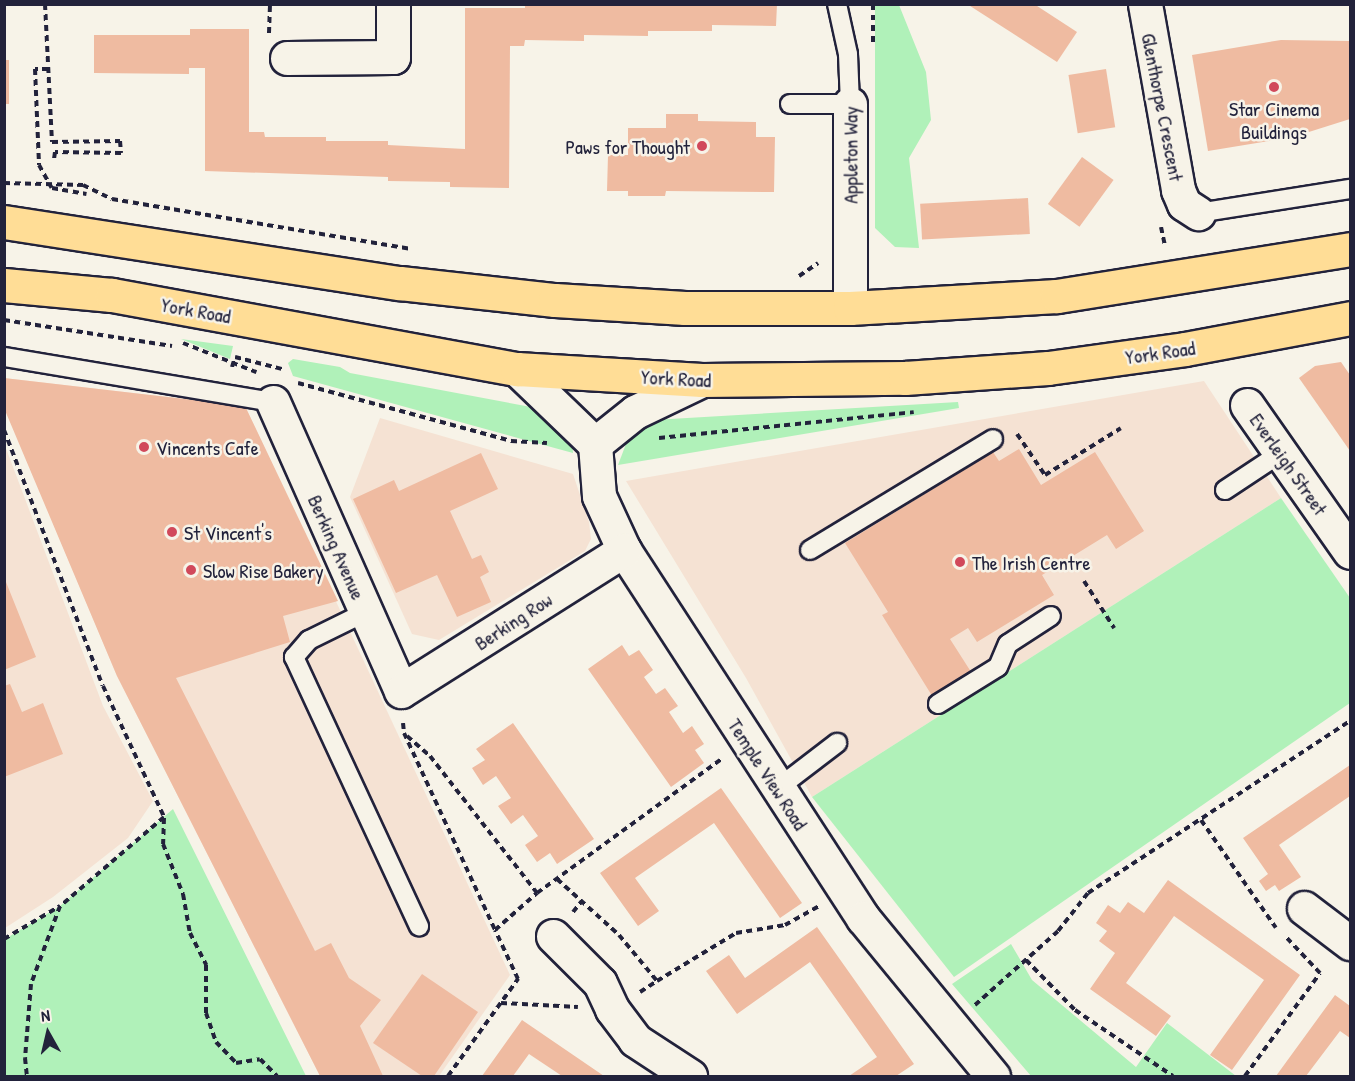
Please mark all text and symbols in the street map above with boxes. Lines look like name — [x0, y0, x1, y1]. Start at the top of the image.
street label: Glenthorpe Crescent — [1137, 31, 1189, 183]
marker: Star Cinema Buildings — [1267, 80, 1281, 94]
place label: Star Cinema Buildings — [1229, 96, 1319, 143]
street label: Appleton Way — [838, 106, 862, 204]
place label: Paws for Thought — [565, 134, 690, 158]
marker: Paws for Thought — [695, 139, 709, 153]
street label: York Road — [159, 292, 233, 328]
street label: York Road — [1124, 335, 1196, 369]
street label: York Road — [640, 364, 712, 392]
street label: Everleigh Street — [1245, 408, 1333, 520]
place label: Vincents Cafe — [156, 435, 259, 459]
marker: Vincents Cafe — [137, 440, 151, 454]
street label: Berking Avenue — [303, 491, 371, 603]
place label: St Vincent's — [184, 520, 272, 544]
marker: St Vincent's — [165, 525, 179, 539]
place label: The Irish Centre — [972, 550, 1090, 574]
marker: The Irish Centre — [953, 555, 967, 569]
place label: Slow Rise Bakery — [203, 558, 324, 582]
marker: Slow Rise Bakery — [184, 563, 198, 577]
street label: Berking Row — [470, 587, 556, 655]
street label: Temple View Road — [723, 714, 813, 834]
north arrow — [18, 1003, 78, 1063]
text: N — [40, 1004, 51, 1027]

